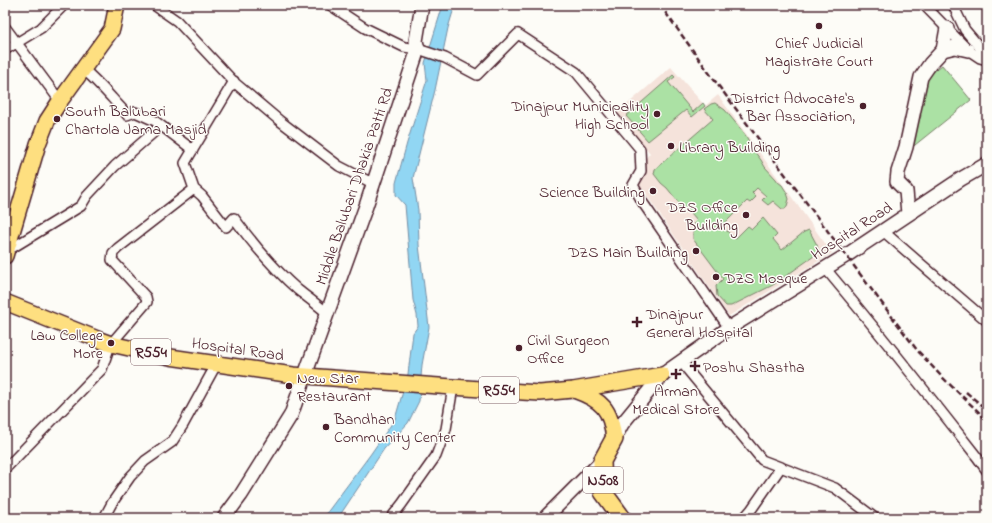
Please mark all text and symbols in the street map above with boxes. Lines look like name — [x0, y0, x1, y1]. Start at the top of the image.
marker: Chief Judicial Magistrate Court — [814, 21, 824, 31]
place label: Chief Judicial Magistrate Court — [765, 32, 874, 74]
street label: Middle Balubari Dhakia Patti Rd — [310, 85, 400, 289]
place label: District Advocate's Bar Association, — [730, 87, 855, 129]
place label: Dinajpur Municipality High School — [510, 95, 649, 137]
place label: South Balubari Chartola Jama Masjid — [65, 100, 207, 142]
marker: District Advocate's Bar Association, — [858, 101, 868, 111]
marker: Dinajpur Municipality High School — [652, 109, 662, 119]
marker: South Balubari Chartola Jama Masjid — [52, 114, 62, 124]
place label: Library Building — [679, 136, 780, 160]
marker: Library Building — [666, 141, 676, 151]
place label: Science Building — [539, 181, 645, 205]
marker: Science Building — [648, 186, 658, 196]
place label: DZS Office Building — [666, 196, 739, 238]
street label: Hospital Road — [807, 196, 898, 267]
marker: DZS Office Building — [741, 210, 751, 220]
place label: DZS Main Building — [567, 241, 688, 265]
marker: DZS Main Building — [691, 246, 701, 256]
place label: DZS Mosque — [723, 267, 808, 291]
marker: DZS Mosque — [711, 272, 721, 282]
place label: Dinajpur General Hospital — [645, 303, 753, 345]
marker: Dinajpur General Hospital — [631, 316, 643, 328]
place label: Law College More — [30, 324, 104, 366]
place label: Civil Surgeon Office — [527, 329, 609, 371]
street label: Hospital Road — [190, 332, 285, 368]
marker: Law College More — [106, 338, 116, 348]
road number: R554 — [131, 339, 171, 365]
marker: Civil Surgeon Office — [514, 343, 524, 353]
place label: Poshu Shastha — [703, 356, 805, 380]
marker: Poshu Shastha — [690, 361, 700, 371]
place label: New Star Restaurant — [297, 367, 372, 409]
marker: Arman Medical Store — [671, 369, 681, 379]
road number: R554 — [479, 377, 519, 403]
place label: Arman Medical Store — [632, 380, 720, 422]
marker: New Star Restaurant — [284, 381, 294, 391]
place label: Bandhan Community Center — [333, 408, 455, 450]
marker: Bandhan Community Center — [321, 422, 331, 432]
road number: N508 — [583, 467, 623, 493]

